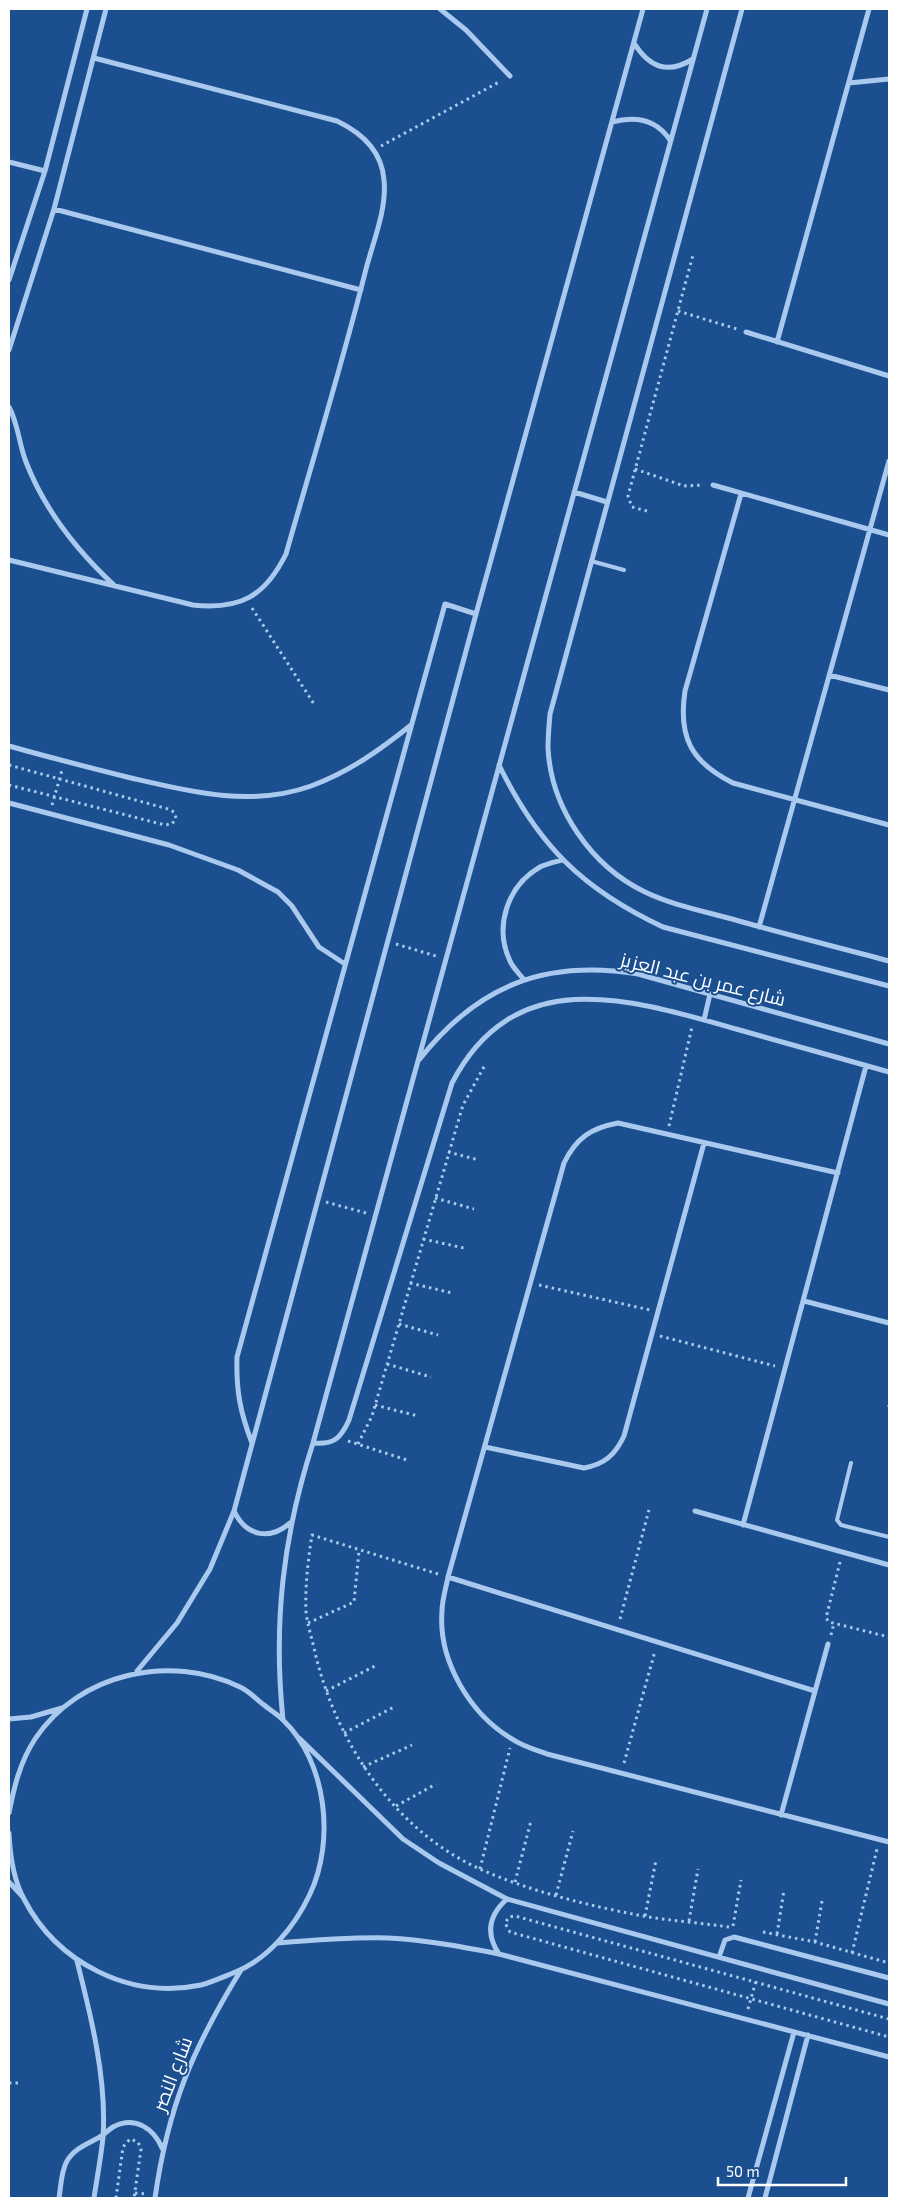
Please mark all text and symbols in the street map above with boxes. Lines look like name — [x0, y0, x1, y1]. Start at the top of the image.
street label: شارع عمر بن عبد العزيز — [617, 947, 788, 1013]
street label: شارع النصر — [146, 2033, 199, 2116]
scale bar — [718, 2154, 846, 2186]
text: 50 m — [726, 2162, 760, 2180]

